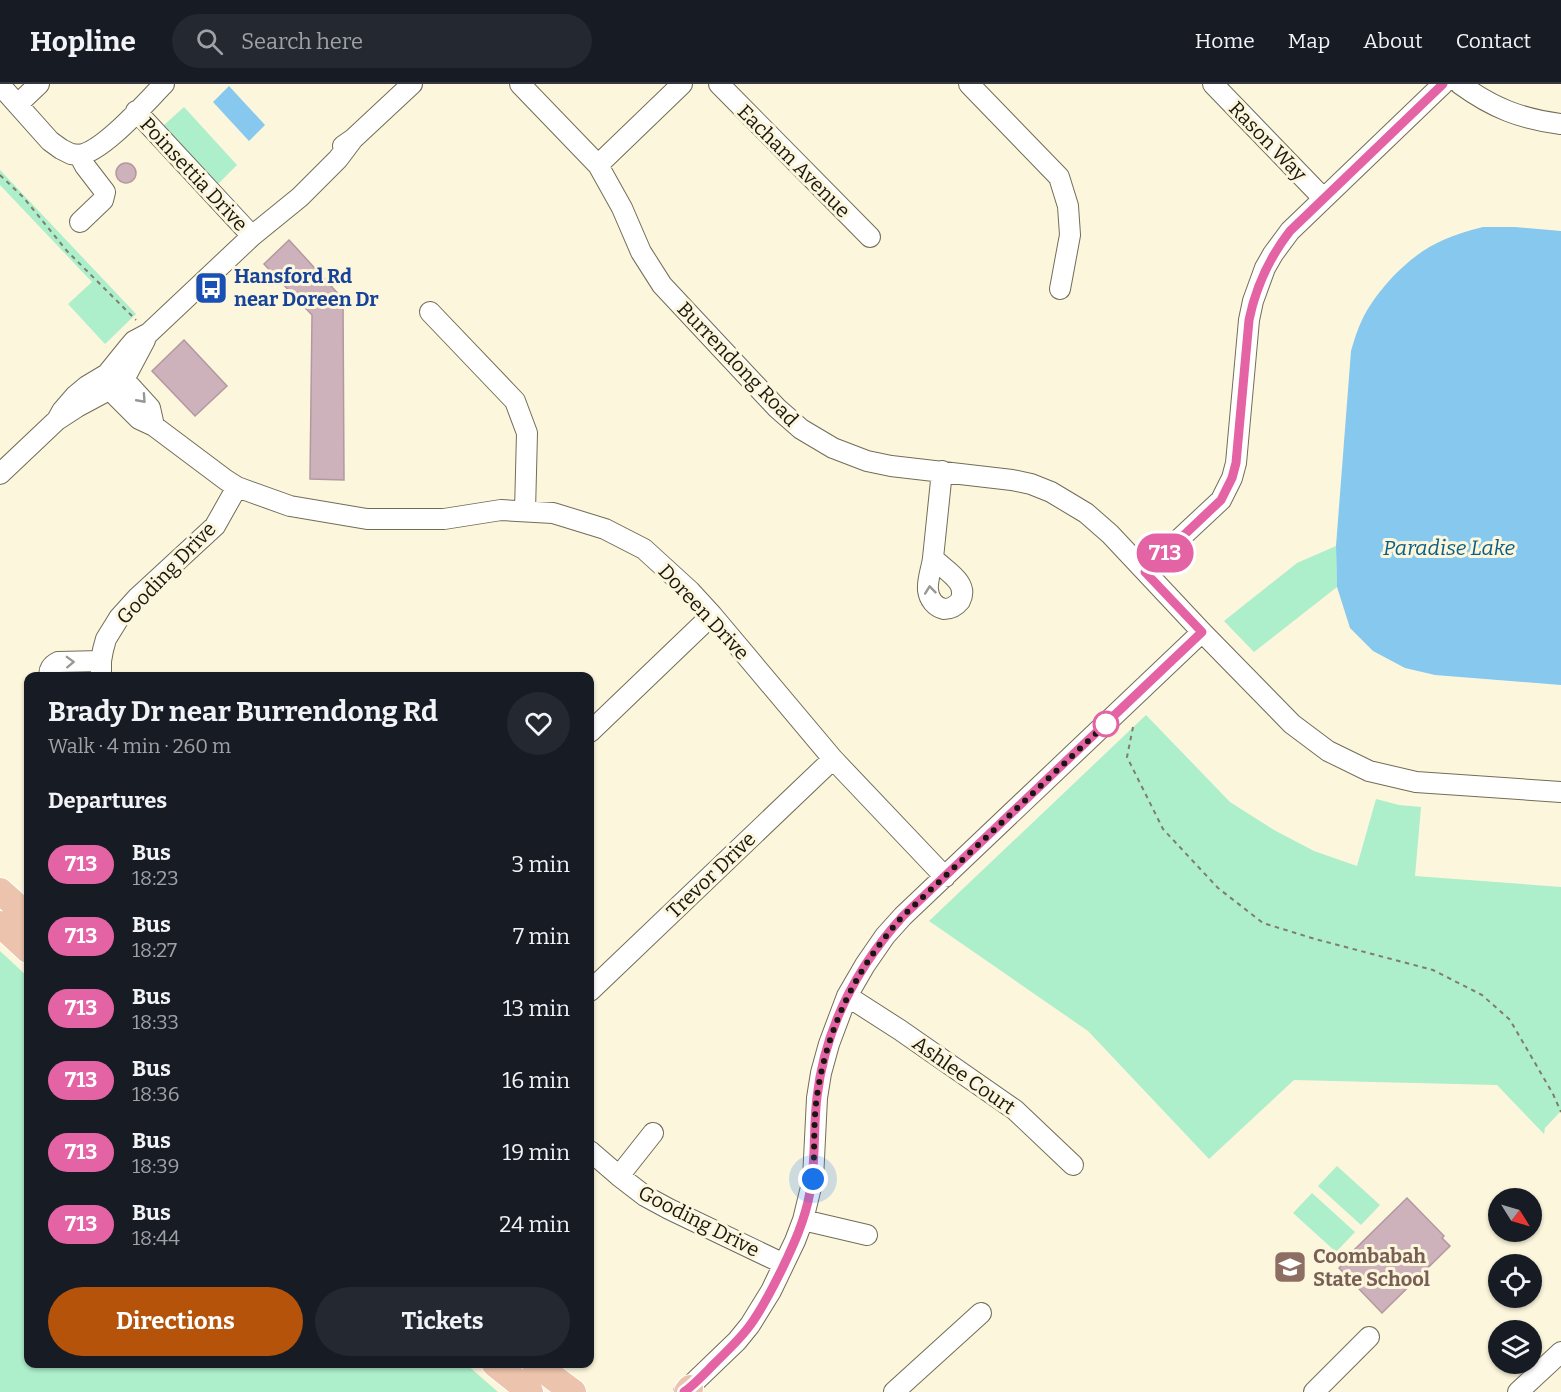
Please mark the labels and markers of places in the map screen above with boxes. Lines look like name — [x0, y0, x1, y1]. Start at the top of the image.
place label: Hansford Rd near Doreen Dr — [234, 264, 379, 311]
bus stop icon: Hansford Rd near Doreen Dr — [193, 270, 229, 306]
unlabelled marker — [1093, 711, 1119, 737]
place label: Coombabah State School — [1313, 1244, 1430, 1291]
school or university icon: Coombabah State School — [1272, 1249, 1308, 1285]

